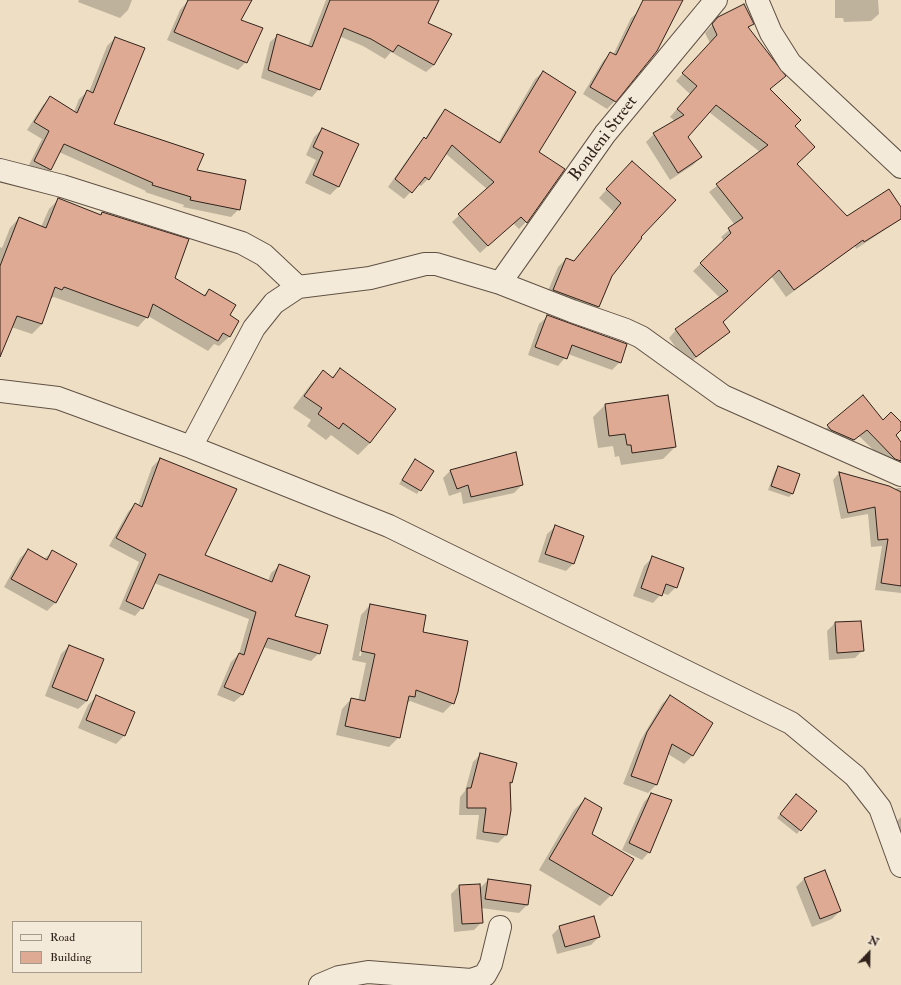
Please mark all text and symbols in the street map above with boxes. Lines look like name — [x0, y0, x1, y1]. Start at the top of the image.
street label: Bondeni Street — [565, 92, 643, 186]
legend — [12, 921, 142, 973]
text: Road — [50, 930, 75, 945]
north arrow — [849, 933, 889, 973]
text: N — [867, 934, 881, 949]
text: Building — [50, 950, 91, 965]

